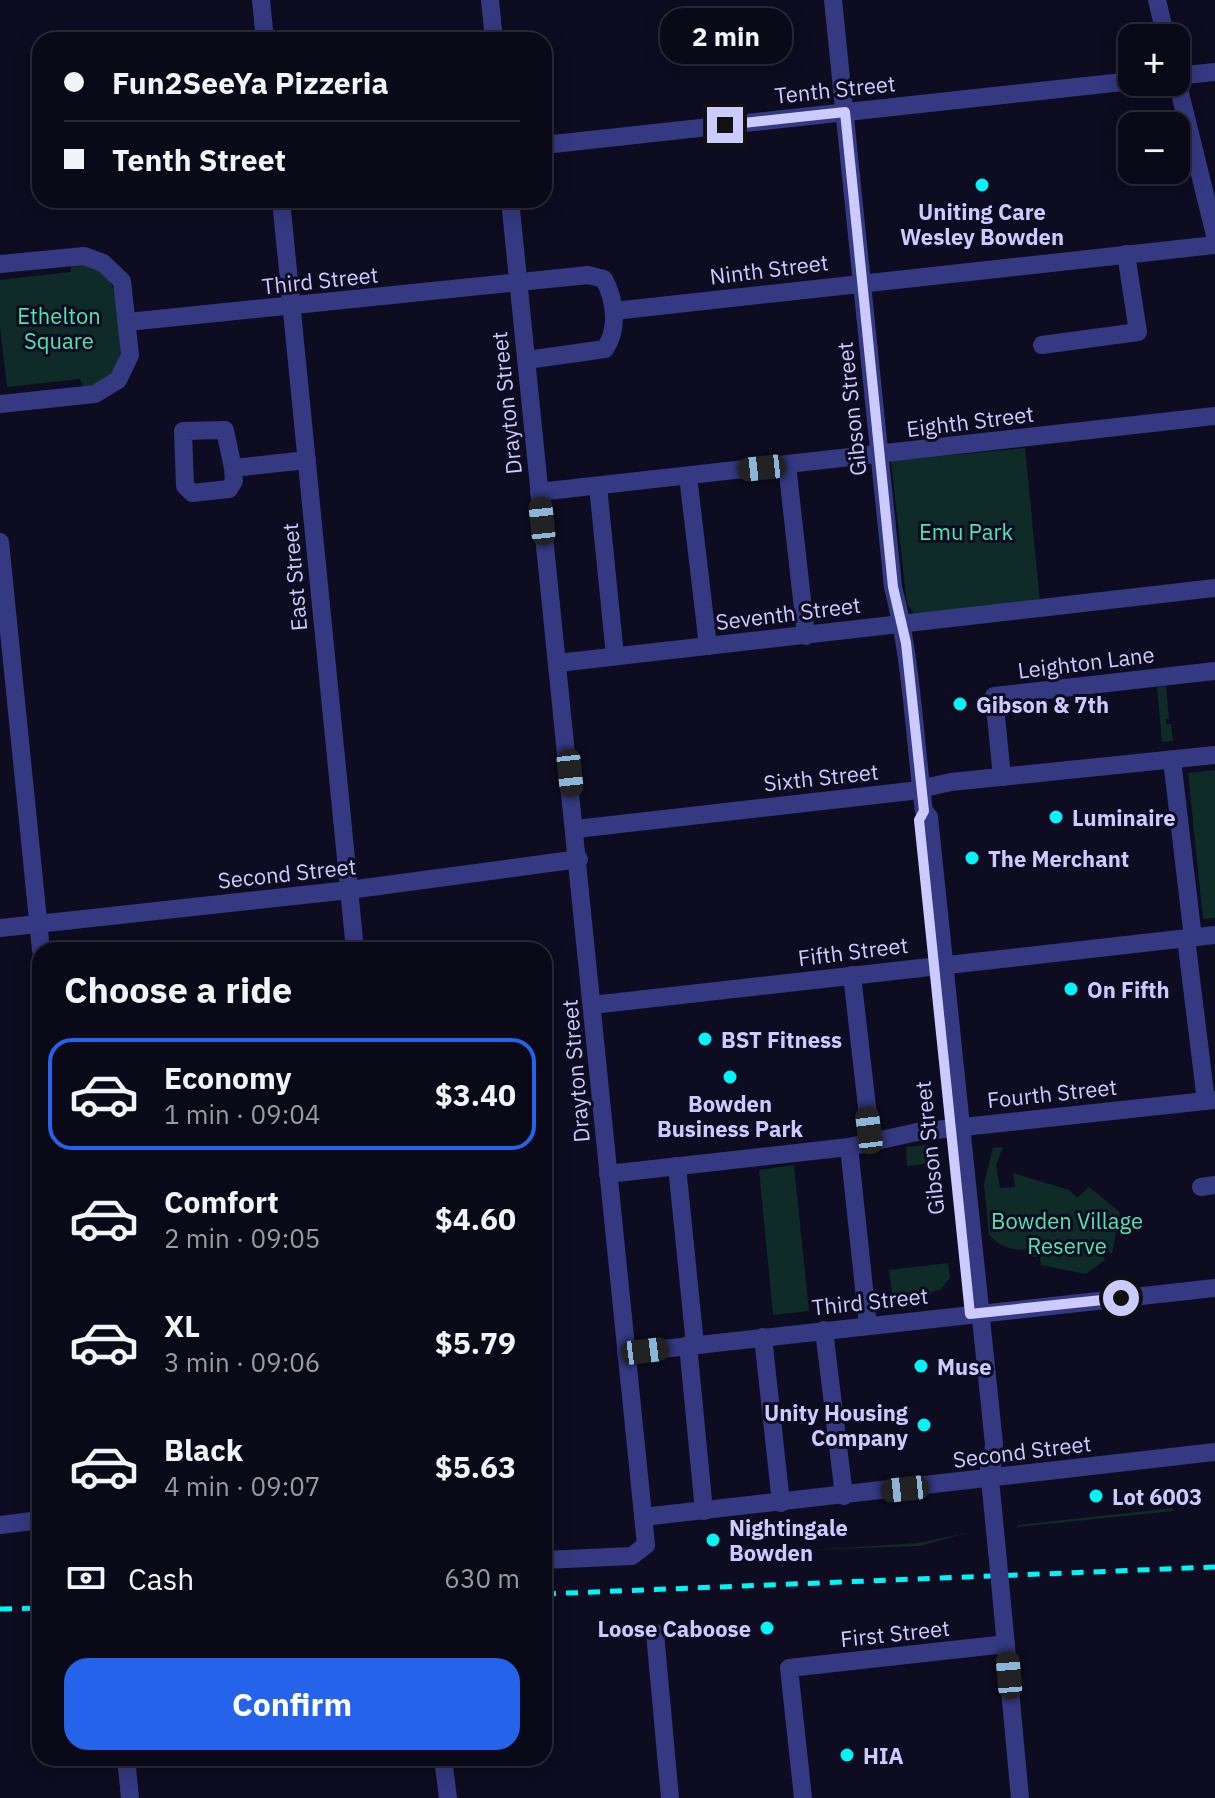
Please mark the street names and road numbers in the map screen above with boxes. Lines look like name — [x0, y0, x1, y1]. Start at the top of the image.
street label: Tenth Street — [773, 68, 897, 110]
street label: Ninth Street — [708, 247, 830, 291]
street label: Third Street — [260, 259, 380, 301]
street label: Drayton Street — [484, 330, 528, 476]
street label: Gibson Street — [830, 341, 872, 477]
street label: Eighth Street — [905, 399, 1035, 443]
street label: East Street — [275, 522, 313, 632]
street label: Seventh Street — [714, 590, 862, 636]
street label: Leighton Lane — [1016, 639, 1156, 685]
street label: Sixth Street — [762, 757, 880, 797]
street label: Second Street — [216, 851, 358, 895]
street label: Fifth Street — [796, 930, 910, 972]
street label: Drayton Street — [554, 998, 596, 1144]
street label: Fourth Street — [986, 1072, 1118, 1114]
street label: Gibson Street — [908, 1080, 950, 1216]
street label: Third Street — [810, 1280, 930, 1322]
street label: Second Street — [951, 1428, 1093, 1474]
street label: First Street — [839, 1613, 951, 1653]

